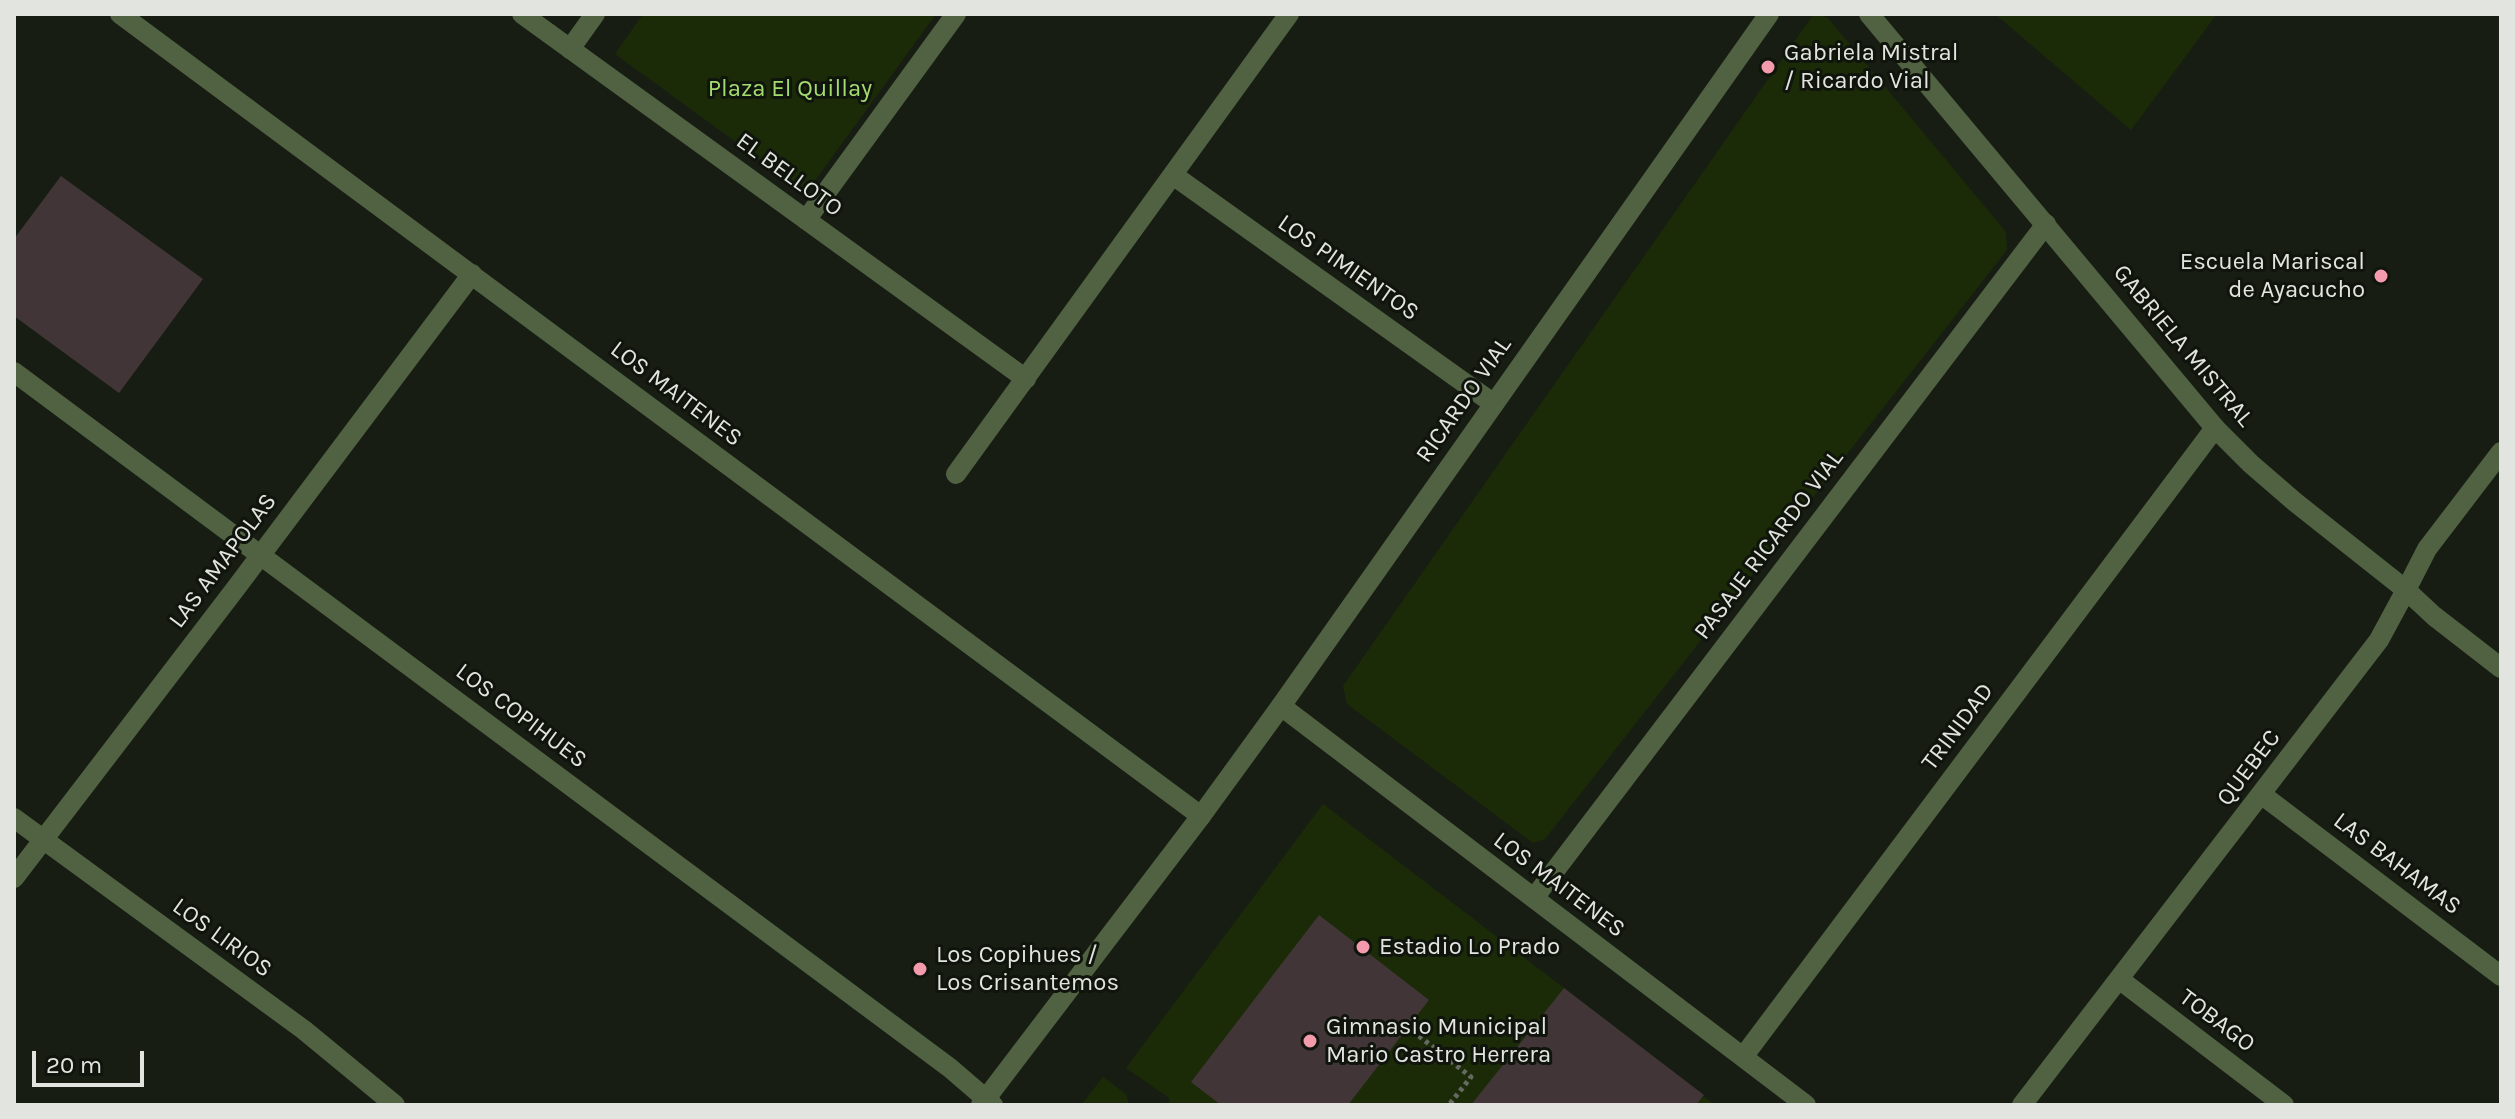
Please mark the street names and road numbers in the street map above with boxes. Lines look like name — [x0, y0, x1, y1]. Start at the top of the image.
street label: EL BELLOTO — [730, 127, 848, 223]
street label: LOS PIMIENTOS — [1272, 209, 1424, 327]
street label: GABRIELA MISTRAL — [2107, 259, 2259, 433]
street label: RICARDO VIAL — [1410, 332, 1518, 468]
street label: LOS MAITENES — [604, 335, 748, 453]
street label: PASAJE RICARDO VIAL — [1688, 444, 1850, 646]
street label: LAS AMAPOLAS — [163, 488, 283, 634]
street label: LOS COPIHUES — [450, 657, 592, 775]
street label: TRINIDAD — [1916, 678, 2000, 776]
street label: QUEBEC — [2211, 724, 2287, 812]
street label: LAS BAHAMAS — [2327, 807, 2467, 921]
street label: LOS MAITENES — [1487, 826, 1631, 944]
street label: LOS LIRIOS — [166, 892, 278, 984]
street label: TOBAGO — [2174, 983, 2260, 1059]

